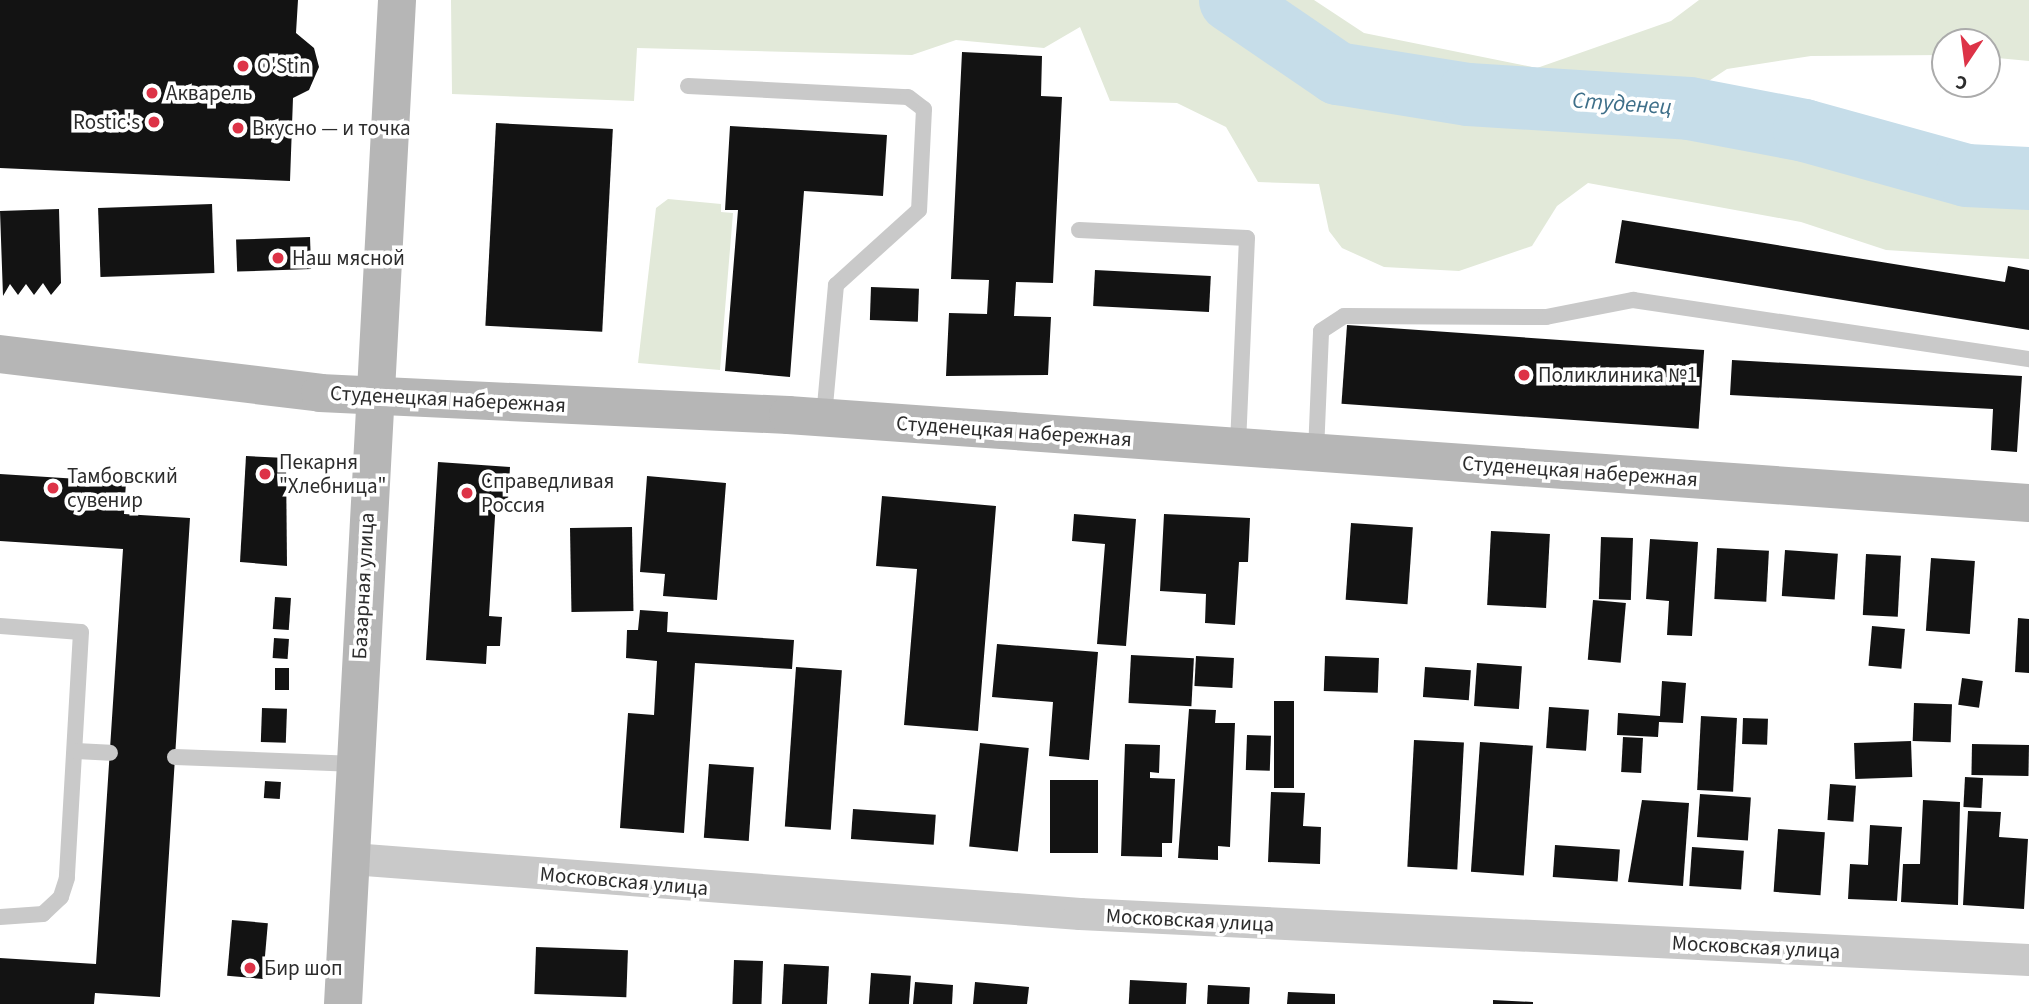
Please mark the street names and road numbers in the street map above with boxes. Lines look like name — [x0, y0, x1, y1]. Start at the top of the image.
street label: Студенецкая набережная — [330, 380, 566, 418]
street label: Студенецкая набережная — [895, 410, 1133, 452]
street label: Студенецкая набережная — [1461, 450, 1699, 492]
street label: Базарная улица — [347, 512, 379, 660]
street label: Московская улица — [539, 861, 709, 901]
street label: Московская улица — [1105, 903, 1275, 937]
street label: Московская улица — [1671, 930, 1841, 964]

